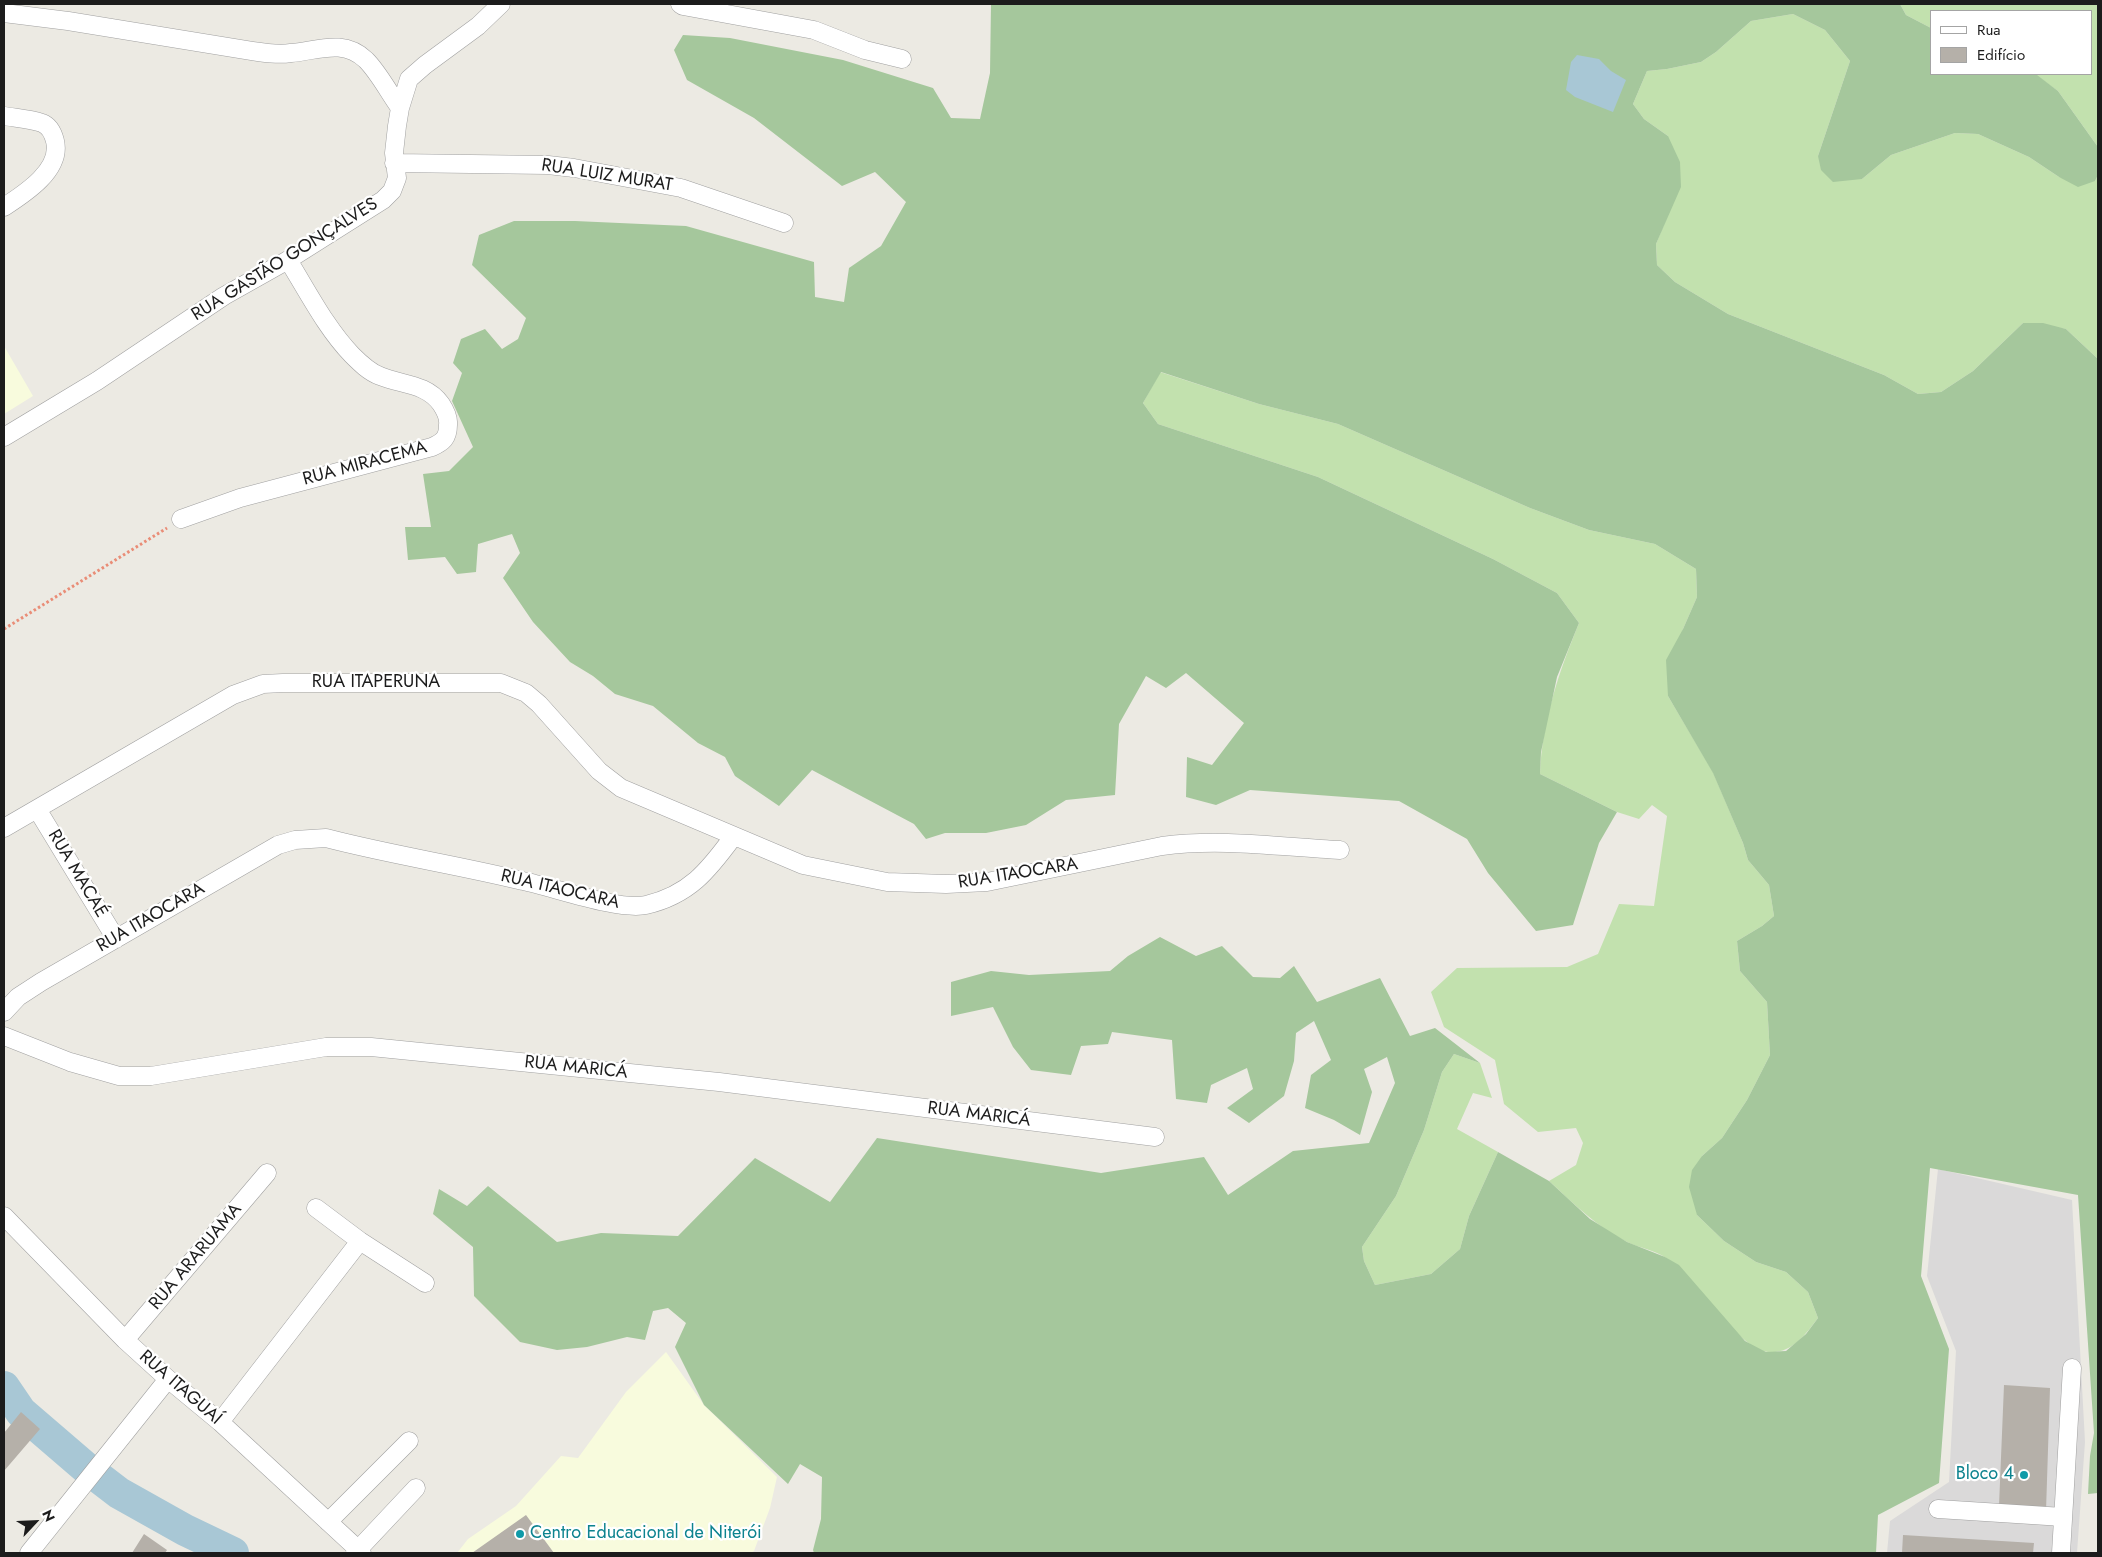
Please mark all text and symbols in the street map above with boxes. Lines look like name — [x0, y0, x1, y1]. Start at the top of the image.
legend — [1930, 10, 2092, 75]
text: Rua — [1977, 19, 2001, 41]
text: Edifício — [1977, 44, 2025, 66]
street label: RUA LUIZ MURAT — [540, 155, 674, 197]
street label: RUA GASTÃO GONÇALVES — [188, 194, 382, 326]
street label: RUA MIRACEMA — [301, 437, 429, 491]
street label: RUA ITAPERUNA — [312, 672, 440, 694]
street label: RUA MACAÉ — [42, 826, 112, 922]
street label: RUA ITAOCARA — [957, 854, 1079, 894]
street label: RUA ITAOCARA — [499, 866, 621, 914]
street label: RUA ITAOCARA — [93, 878, 209, 958]
street label: RUA MARICÁ — [523, 1052, 629, 1084]
street label: RUA MARICÁ — [926, 1098, 1032, 1132]
street label: RUA ARARUAMA — [145, 1199, 247, 1315]
street label: RUA ITAGUAÍ — [134, 1346, 226, 1430]
place label: Bloco 4 — [1956, 1464, 2014, 1486]
marker: Bloco 4 — [2018, 1469, 2030, 1481]
north arrow — [10, 1497, 60, 1547]
text: N — [37, 1506, 60, 1525]
place label: Centro Educacional de Niterói — [530, 1523, 762, 1545]
marker: Centro Educacional de Niterói — [514, 1528, 526, 1540]

